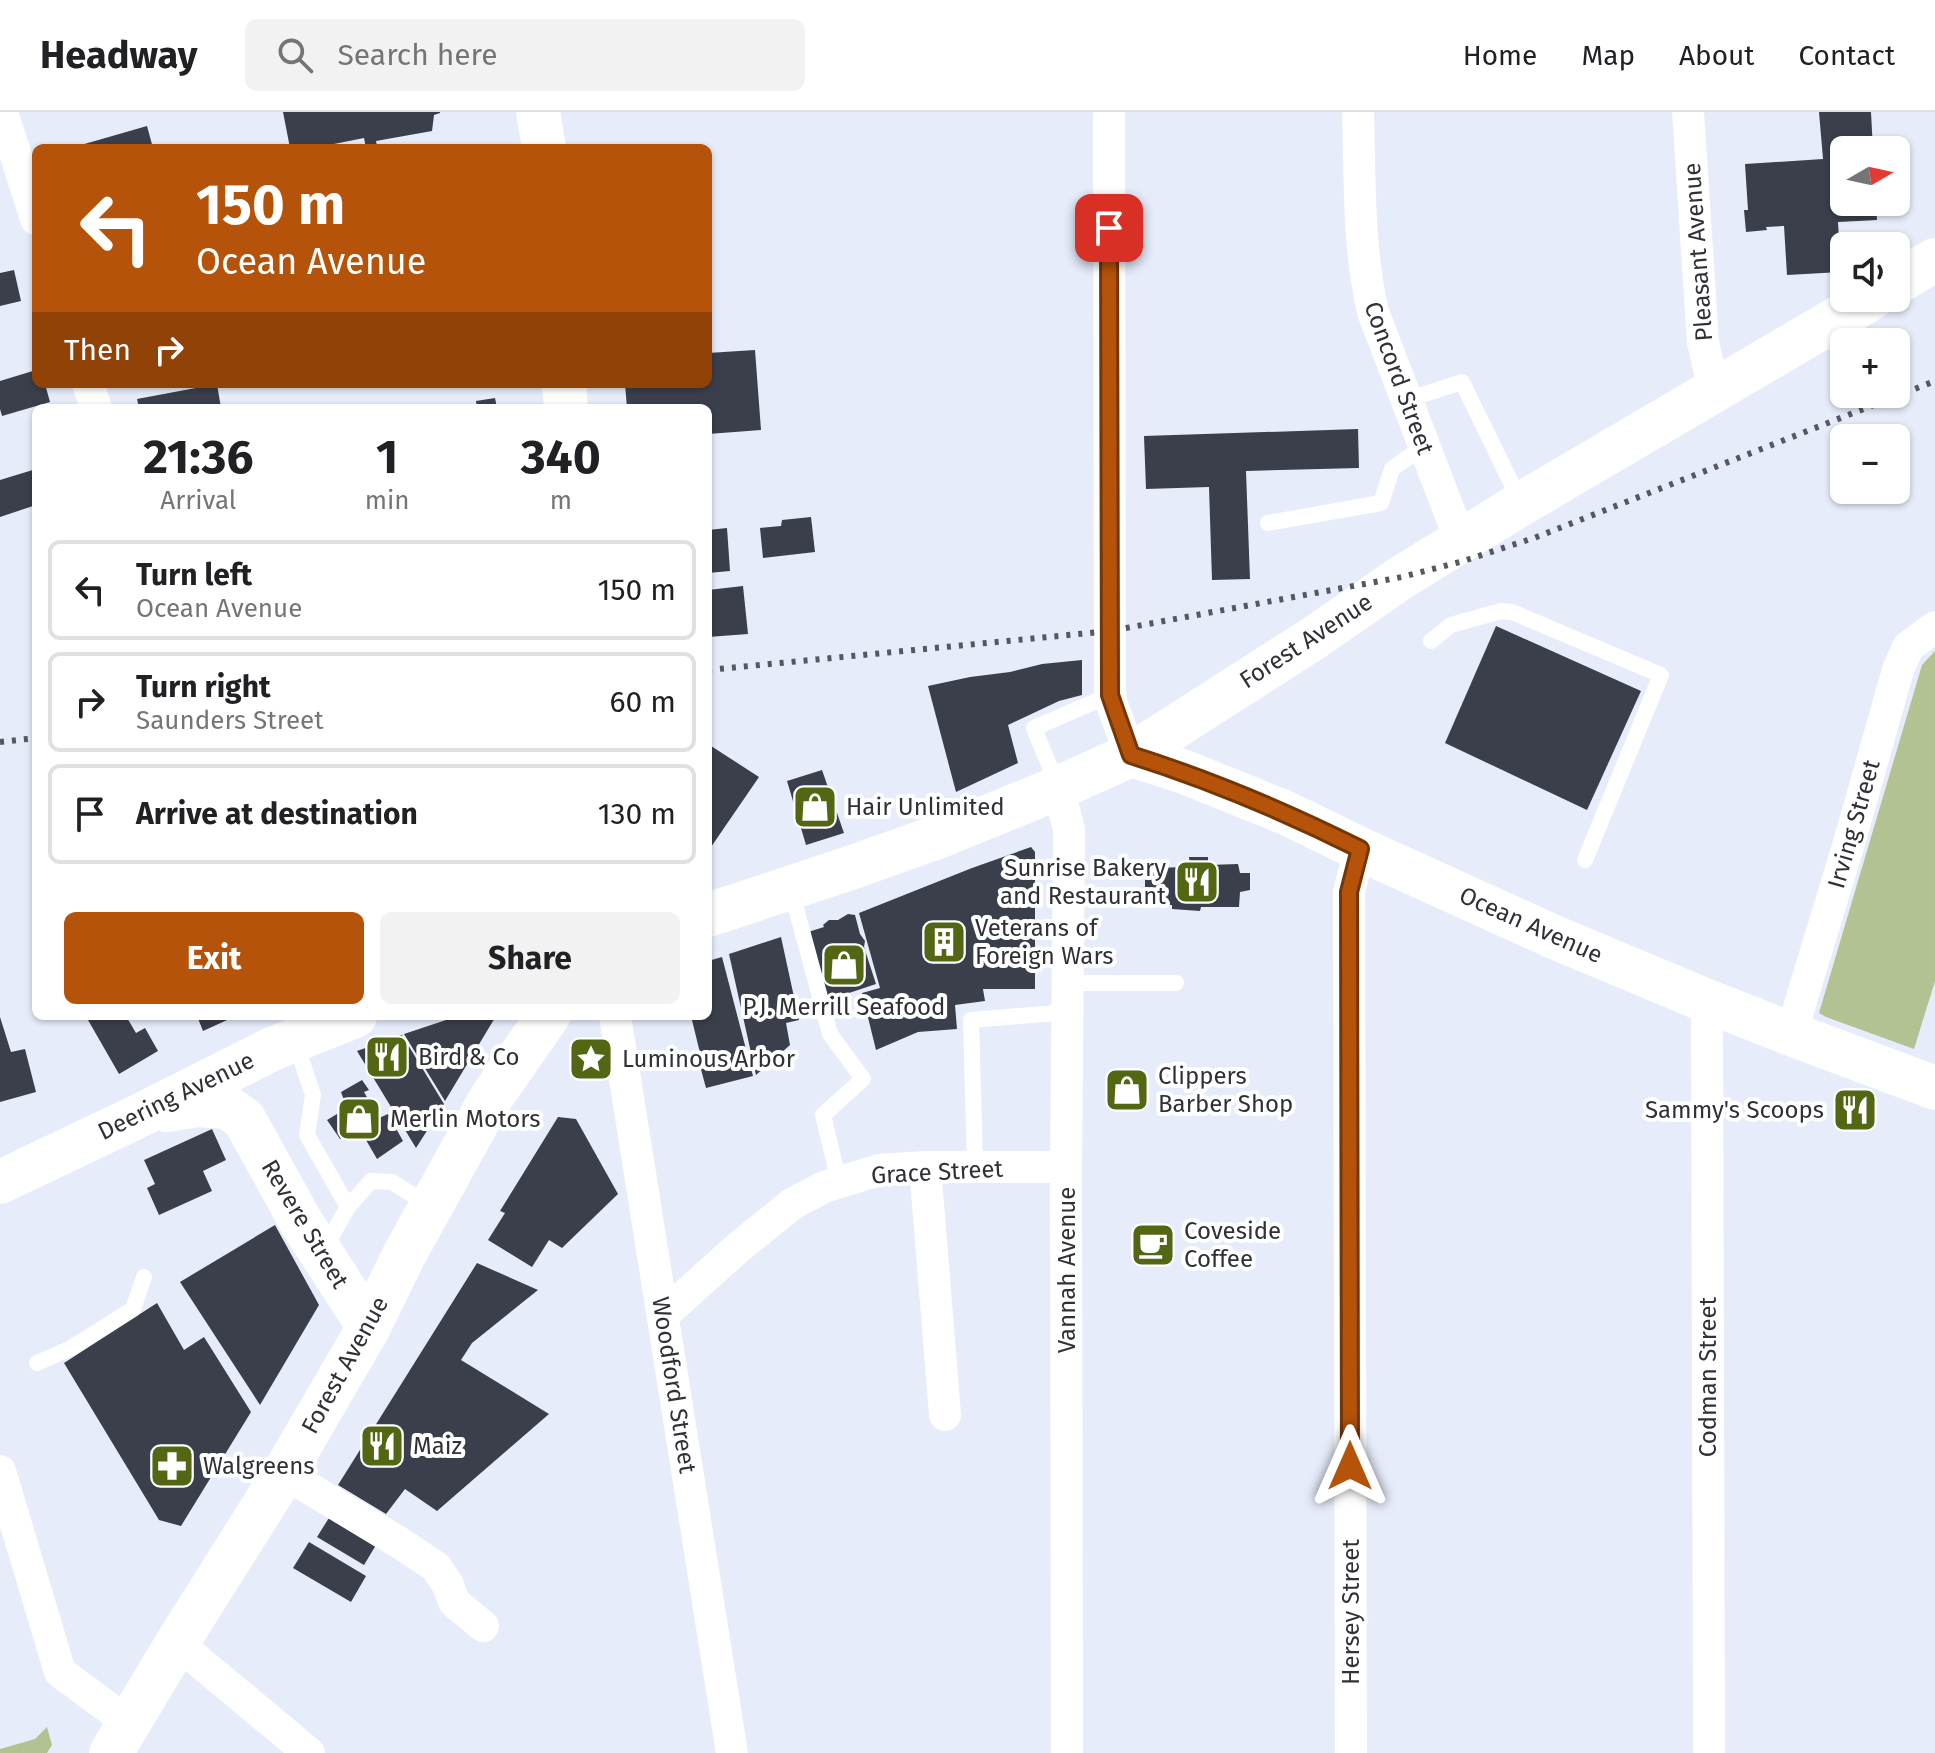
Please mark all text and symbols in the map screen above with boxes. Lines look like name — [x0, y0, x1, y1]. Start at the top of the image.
search box — [245, 19, 805, 91]
text: Headway — [40, 32, 197, 78]
icon: search — [273, 33, 317, 77]
text: Search here — [337, 37, 498, 73]
text: Home — [1463, 39, 1537, 72]
text: Map — [1581, 39, 1635, 72]
text: About — [1679, 39, 1754, 72]
text: Contact — [1798, 39, 1895, 72]
north arrow — [1830, 136, 1910, 216]
map controls — [1830, 136, 1910, 504]
street label: Pleasant Avenue — [1678, 162, 1718, 342]
text: 150 m — [196, 172, 345, 239]
icon: left — [64, 176, 168, 280]
pin — [1075, 194, 1143, 262]
icon: arrive — [1087, 206, 1131, 250]
button: sound — [1830, 232, 1910, 312]
text: Ocean Avenue — [196, 240, 426, 284]
street label: Concord Street — [1358, 298, 1440, 458]
icon: right — [147, 328, 191, 372]
button: + — [1830, 328, 1910, 408]
text: Then — [64, 332, 131, 368]
button: − — [1830, 424, 1910, 504]
text: 21:36 — [143, 428, 254, 486]
text: 1 — [376, 428, 398, 486]
text: 340 — [521, 428, 601, 486]
text: Arrival — [160, 485, 236, 516]
text: min — [365, 485, 410, 516]
text: m — [550, 485, 572, 516]
text: Turn left — [136, 557, 252, 593]
icon: left — [68, 568, 112, 612]
text: 150 m — [598, 572, 676, 608]
street label: Forest Avenue — [1234, 588, 1378, 694]
text: Ocean Avenue — [136, 593, 302, 624]
text: Turn right — [136, 669, 271, 705]
icon: right — [68, 680, 112, 724]
text: 60 m — [610, 684, 676, 720]
text: Saunders Street — [136, 705, 324, 736]
street label: Irving Street — [1822, 756, 1886, 892]
shop icon: Hair Unlimited — [791, 783, 839, 831]
icon: arrive — [68, 792, 112, 836]
place label: Hair Unlimited — [846, 793, 1005, 821]
text: Arrive at destination — [136, 796, 418, 832]
text: 130 m — [598, 796, 676, 832]
place label: Sunrise Bakery and Restaurant — [1000, 854, 1166, 910]
restaurant icon: Sunrise Bakery and Restaurant — [1173, 858, 1221, 906]
street label: Ocean Avenue — [1455, 881, 1607, 969]
button: Exit — [64, 912, 364, 1004]
button: Share — [380, 912, 680, 1004]
place label: Veterans of Foreign Wars — [975, 914, 1114, 970]
building icon: Veterans of Foreign Wars — [920, 918, 968, 966]
shop icon: P.J. Merrill Seafood — [820, 941, 868, 989]
place label: P.J. Merrill Seafood — [743, 993, 945, 1021]
restaurant icon: Bird & Co — [363, 1033, 411, 1081]
place icon: Luminous Arbor — [567, 1035, 615, 1083]
place label: Bird & Co — [418, 1043, 519, 1071]
place label: Luminous Arbor — [622, 1045, 796, 1073]
street label: Deering Avenue — [93, 1046, 259, 1146]
place label: Clippers Barber Shop — [1158, 1062, 1293, 1118]
shop icon: Clippers Barber Shop — [1103, 1066, 1151, 1114]
restaurant icon: Sammy's Scoops — [1831, 1086, 1879, 1134]
shop icon: Merlin Motors — [335, 1095, 383, 1143]
place label: Sammy's Scoops — [1645, 1096, 1824, 1124]
place label: Merlin Motors — [390, 1105, 540, 1133]
street label: Revere Street — [256, 1155, 355, 1294]
street label: Grace Street — [870, 1155, 1004, 1189]
street label: Vannah Avenue — [1053, 1187, 1081, 1353]
place label: Coveside Coffee — [1184, 1217, 1281, 1273]
cafe icon: Coveside Coffee — [1129, 1221, 1177, 1269]
street label: Forest Avenue — [296, 1292, 394, 1438]
street label: Woodford Street — [646, 1295, 702, 1475]
street label: Codman Street — [1694, 1296, 1722, 1457]
restaurant icon: Maiz — [358, 1422, 406, 1470]
position arrow — [1308, 1424, 1392, 1508]
place label: Maiz — [413, 1432, 462, 1460]
pharmacy icon: Walgreens — [148, 1442, 196, 1490]
place label: Walgreens — [203, 1452, 314, 1480]
street label: Hersey Street — [1337, 1539, 1365, 1685]

